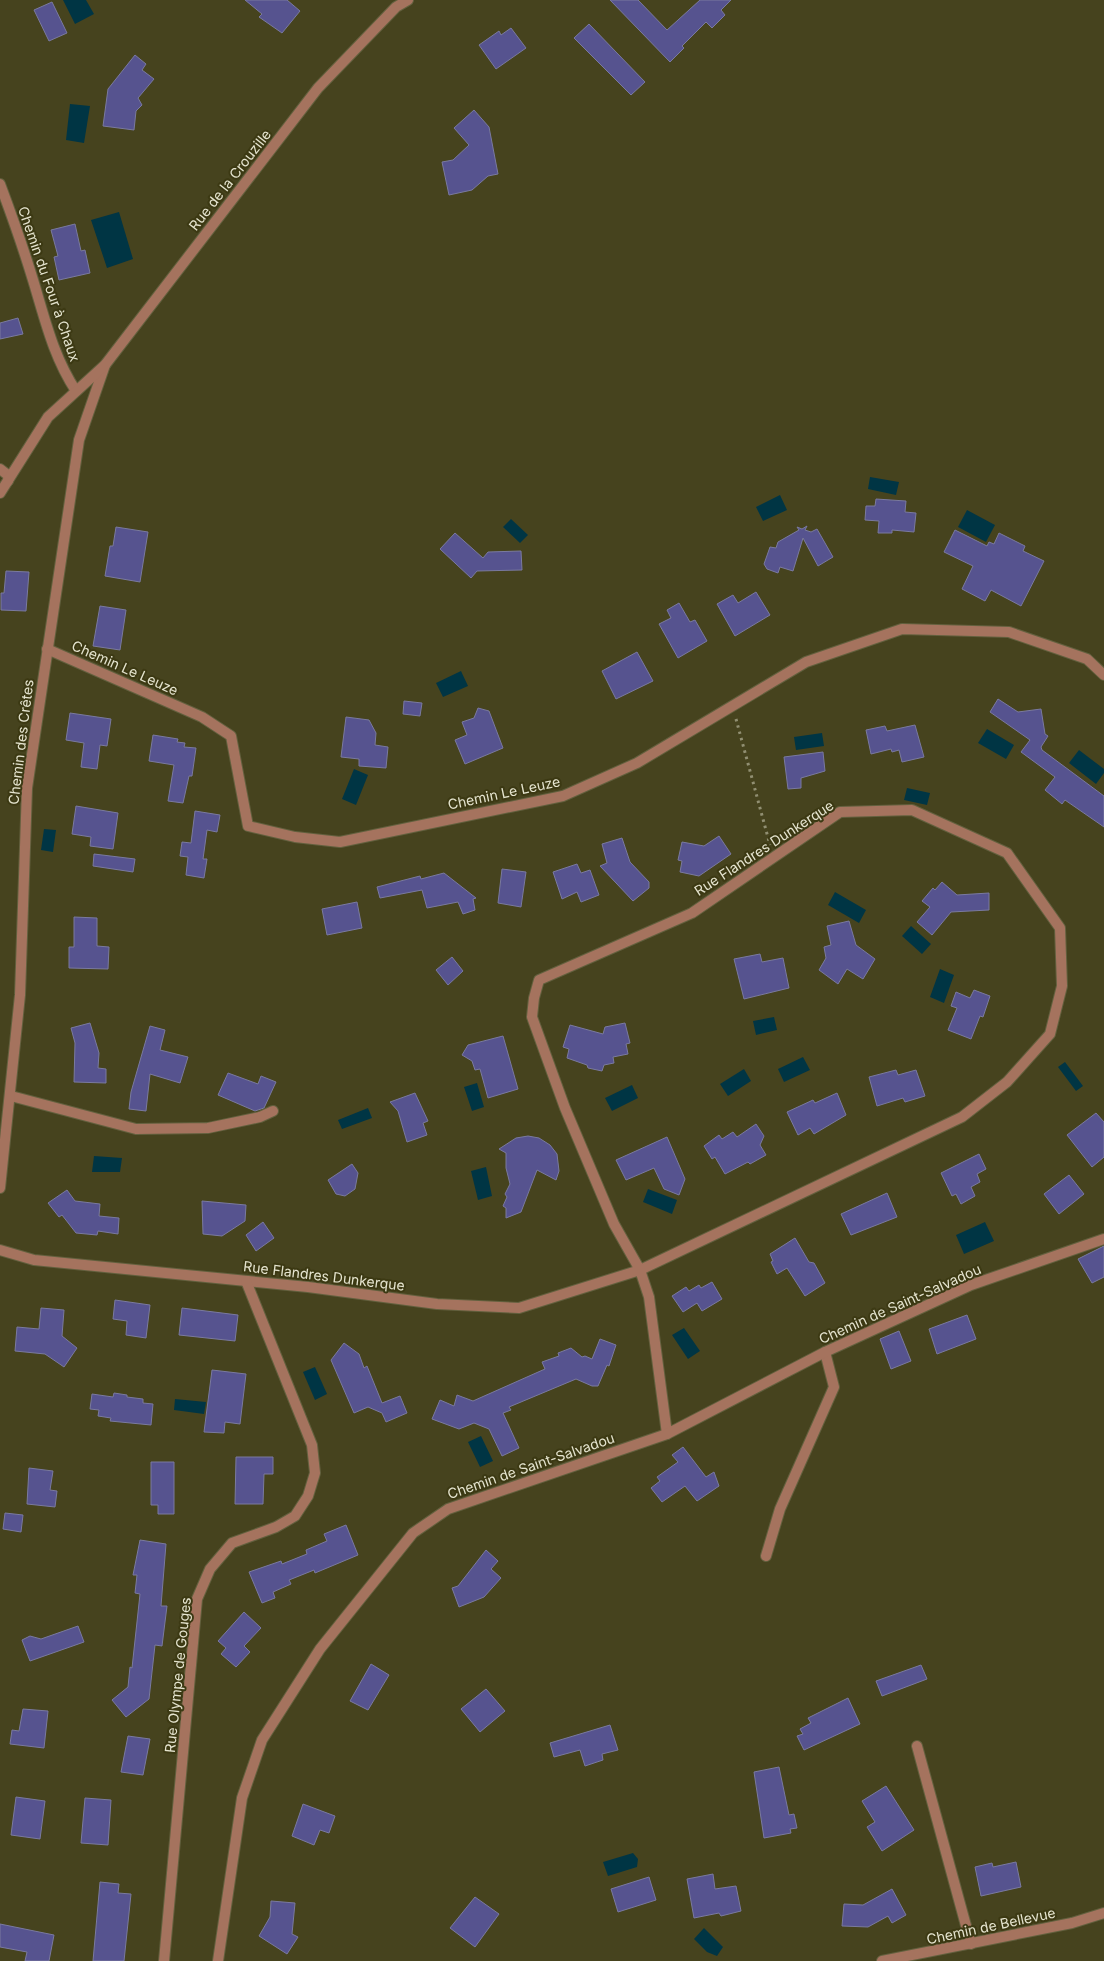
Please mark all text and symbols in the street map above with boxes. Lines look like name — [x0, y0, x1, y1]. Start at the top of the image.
street label: Rue de la Crouzille — [185, 126, 274, 233]
street label: Chemin du Four à Chaux — [15, 204, 84, 364]
street label: Chemin Le Leuze — [69, 636, 181, 699]
street label: Chemin des Crêtes — [4, 678, 37, 806]
street label: Chemin Le Leuze — [446, 772, 562, 813]
street label: Rue Flandres Dunkerque — [691, 796, 837, 899]
street label: Rue Flandres Dunkerque — [242, 1257, 406, 1294]
street label: Chemin de Saint-Salvadou — [816, 1260, 983, 1347]
street label: Chemin de Saint-Salvadou — [445, 1429, 617, 1502]
street label: Rue Olympe de Gouges — [161, 1596, 194, 1754]
street label: Chemin de Bellevue — [925, 1904, 1057, 1947]

